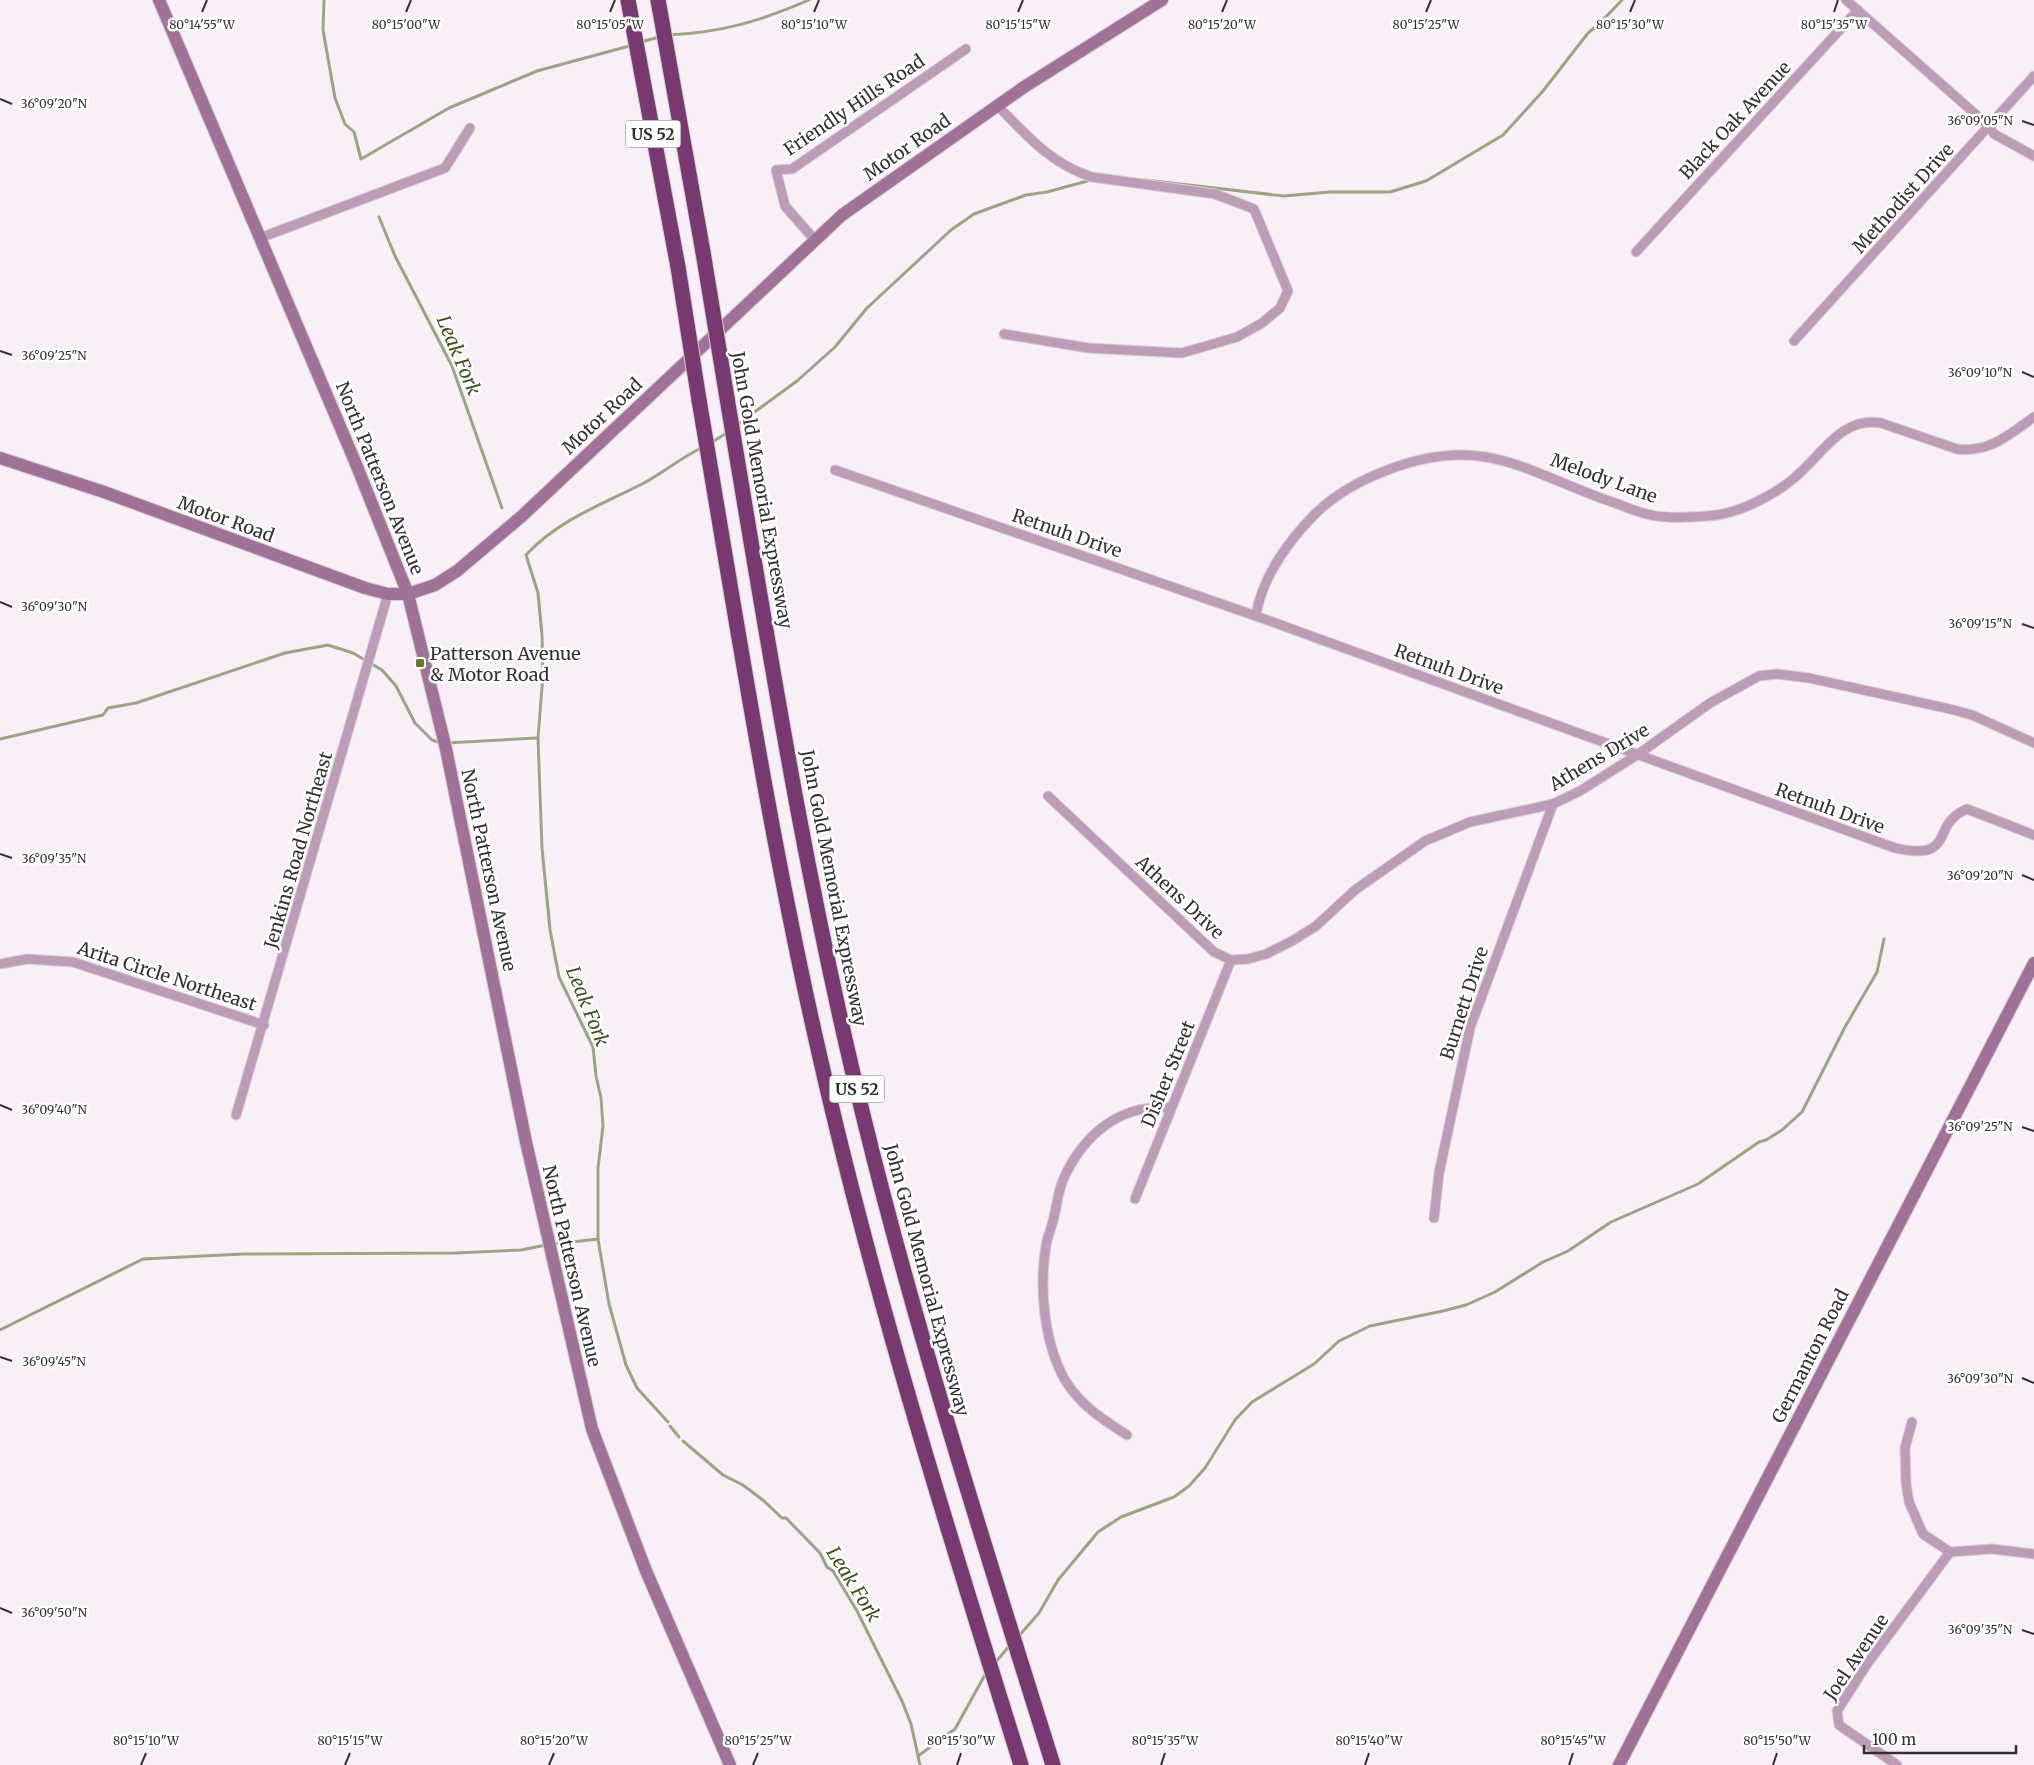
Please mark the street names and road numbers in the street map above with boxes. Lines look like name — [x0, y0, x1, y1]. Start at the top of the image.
street label: Friendly Hills Road — [779, 49, 929, 161]
street label: Black Oak Avenue — [1674, 56, 1796, 184]
street label: Motor Road — [859, 108, 955, 185]
road number: US 52 — [626, 120, 680, 148]
street label: Methodist Drive — [1847, 138, 1959, 258]
street label: John Gold Memorial Expressway — [726, 349, 798, 631]
street label: Motor Road — [557, 373, 647, 459]
street label: North Patterson Avenue — [331, 378, 429, 578]
street label: Melody Lane — [1548, 448, 1660, 508]
street label: Motor Road — [174, 491, 278, 547]
street label: Retnuh Drive — [1009, 503, 1125, 563]
street label: Retnuh Drive — [1391, 639, 1507, 699]
street label: Athens Drive — [1544, 718, 1653, 796]
street label: John Gold Memorial Expressway — [796, 747, 872, 1029]
street label: Jenkins Road Northeast — [259, 749, 337, 952]
street label: North Patterson Avenue — [456, 767, 522, 973]
street label: Retnuh Drive — [1772, 778, 1888, 838]
street label: Athens Drive — [1130, 850, 1229, 944]
street label: Arita Circle Northeast — [74, 936, 259, 1016]
street label: Burnett Drive — [1435, 943, 1493, 1063]
street label: Disher Street — [1136, 1017, 1200, 1131]
road number: US 52 — [830, 1076, 884, 1102]
street label: John Gold Memorial Expressway — [879, 1140, 975, 1419]
street label: North Patterson Avenue — [538, 1163, 606, 1369]
street label: Germanton Road — [1766, 1285, 1854, 1427]
street label: Joel Avenue — [1818, 1609, 1893, 1706]

